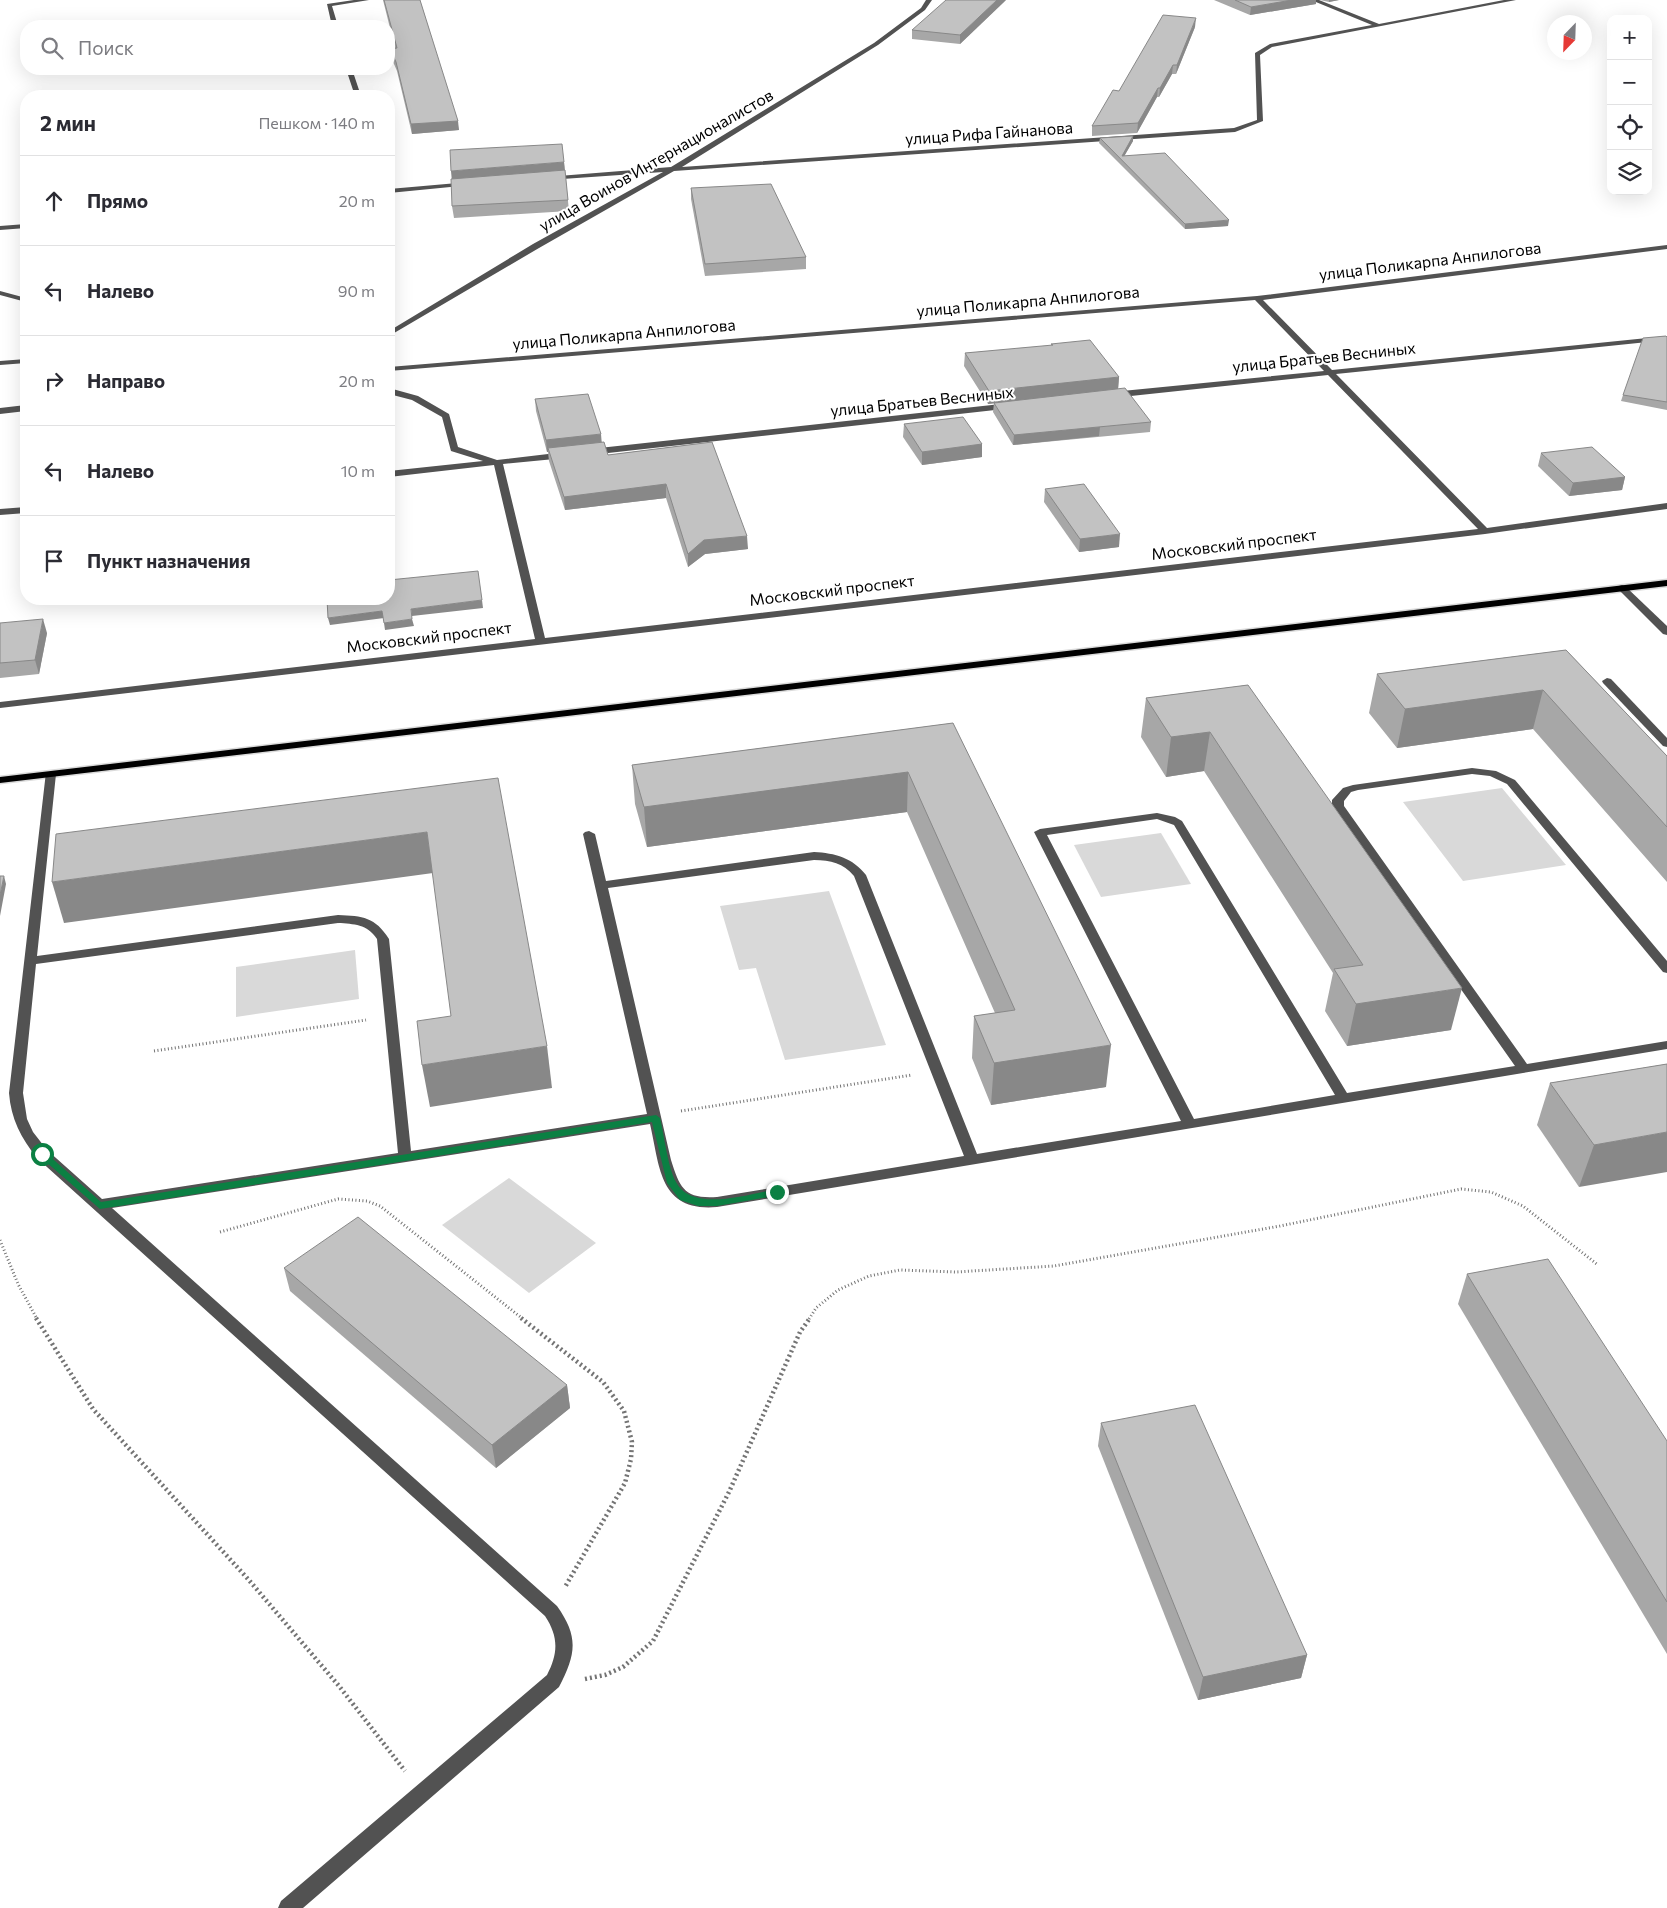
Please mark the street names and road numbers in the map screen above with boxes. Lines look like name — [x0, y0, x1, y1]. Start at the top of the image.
street label: улица Воинов Интернационалистов — [535, 85, 776, 235]
street label: улица Рифа Гайнанова — [904, 117, 1073, 148]
street label: улица Поликарпа Анпилогова — [1318, 237, 1542, 284]
street label: улица Поликарпа Анпилогова — [916, 281, 1140, 320]
street label: улица Поликарпа Анпилогова — [512, 314, 736, 353]
street label: улица Братьев Весниных — [1231, 337, 1417, 376]
street label: улица Братьев Весниных — [829, 381, 1015, 420]
street label: Московский проспект — [1150, 524, 1318, 563]
street label: Московский проспект — [748, 570, 916, 609]
street label: Московский проспект — [345, 617, 513, 656]

